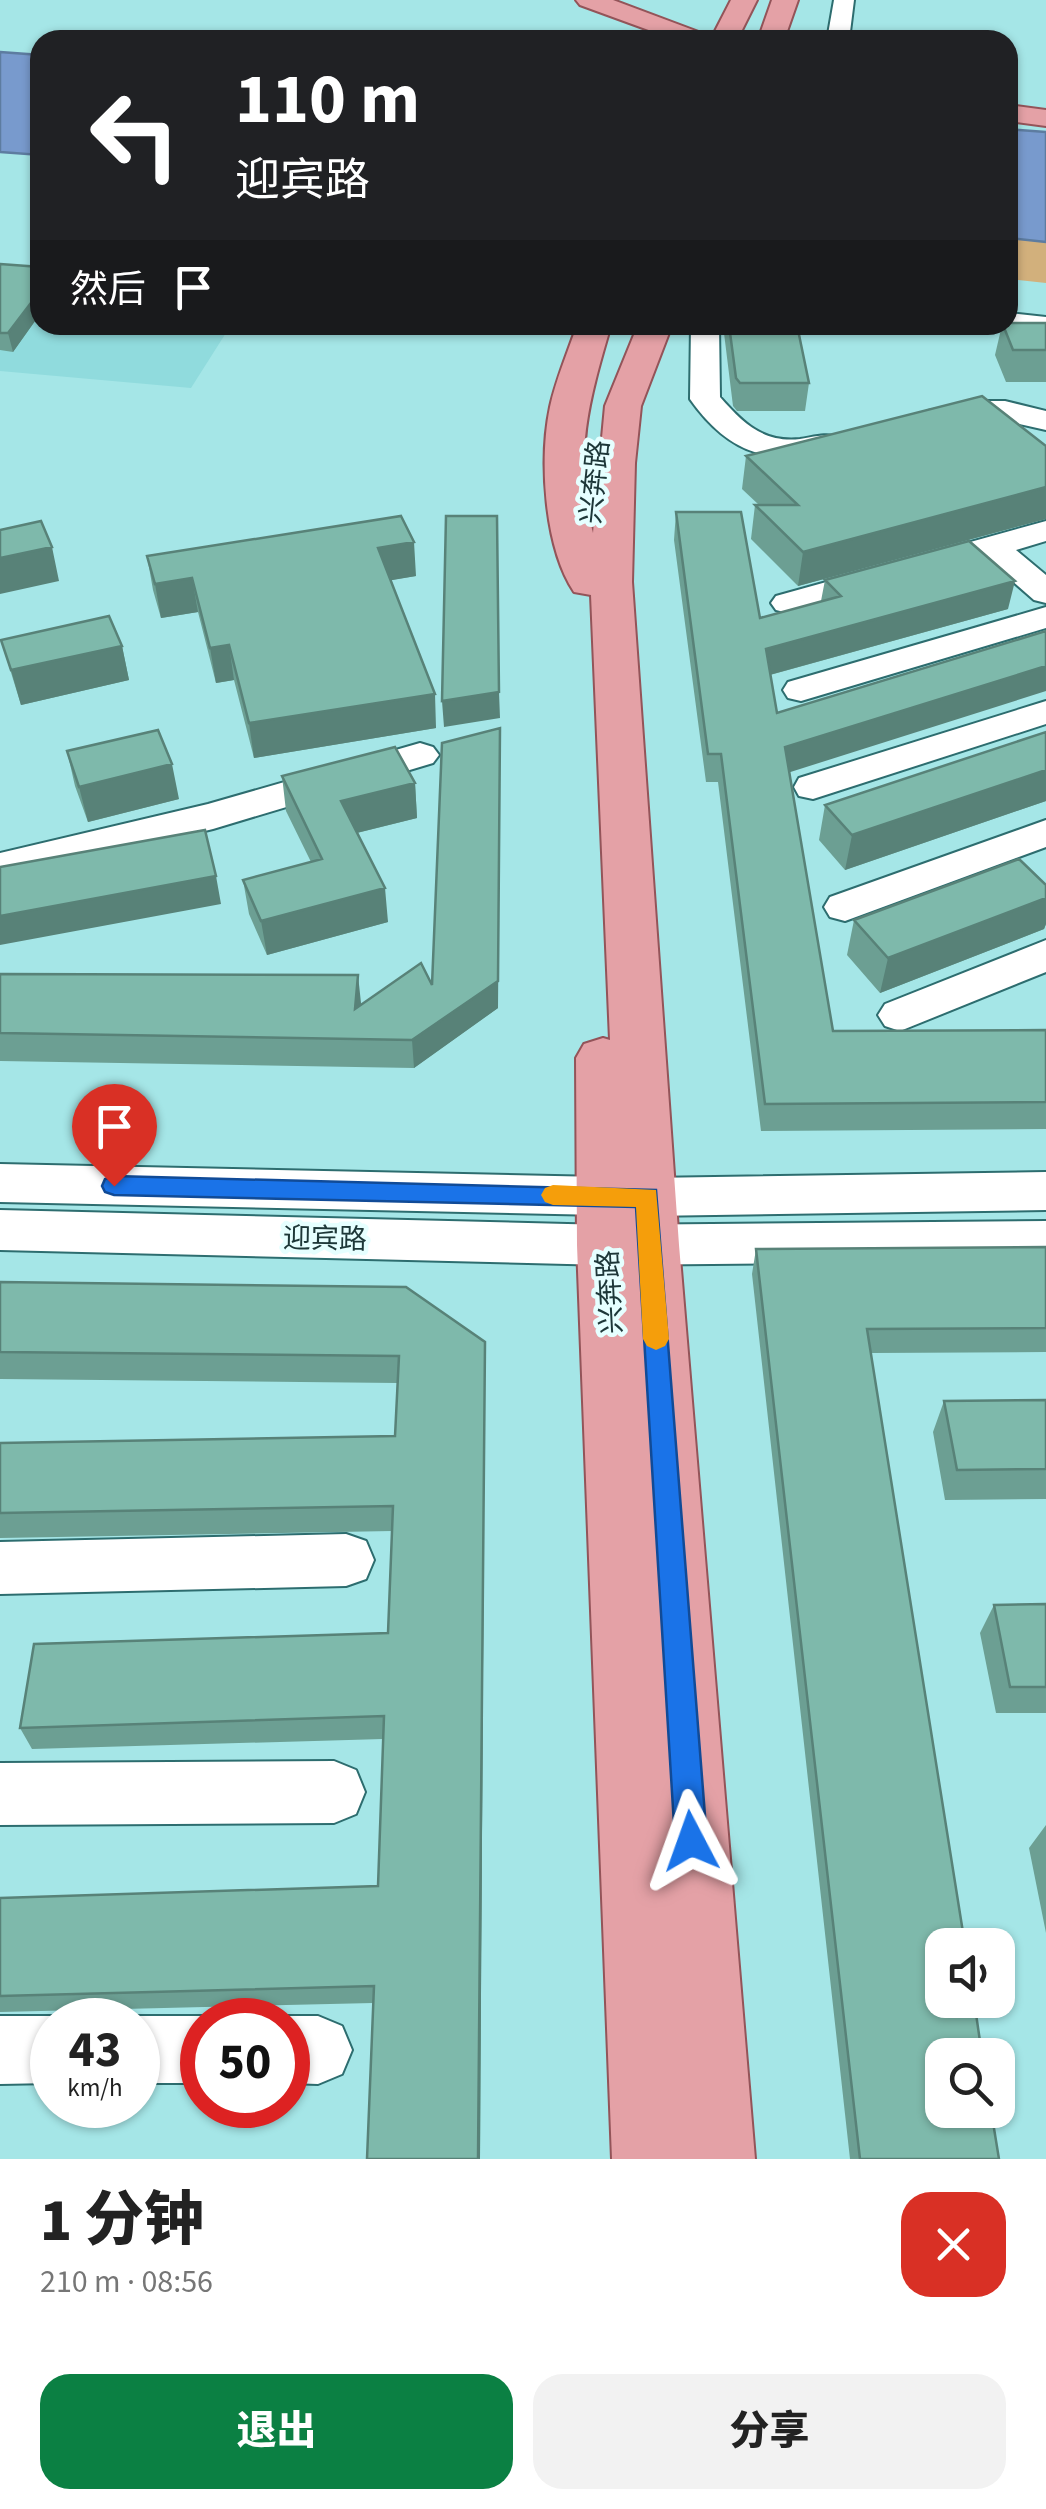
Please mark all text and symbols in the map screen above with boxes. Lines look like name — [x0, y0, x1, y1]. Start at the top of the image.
text: 110 m — [235, 50, 420, 150]
icon: left — [70, 70, 200, 200]
text: 迎宾路 — [235, 149, 370, 213]
icon: arrive — [166, 260, 221, 315]
text: 然后 — [70, 263, 146, 317]
street label: 兴奔路 — [571, 438, 619, 526]
pin — [72, 1084, 157, 1187]
icon: arrive — [87, 1099, 142, 1154]
street label: 迎宾路 — [283, 1218, 367, 1260]
street label: 兴奔路 — [588, 1249, 632, 1335]
position arrow — [639, 1789, 743, 1893]
map controls — [925, 1928, 1015, 2128]
button: sound — [925, 1928, 1015, 2018]
speed limit sign: 50 — [180, 1998, 310, 2128]
text: 43 — [69, 2015, 121, 2086]
button: search — [925, 2038, 1015, 2128]
text: km/h — [67, 2070, 123, 2106]
text: 1 分钟 — [40, 2179, 204, 2264]
button: close — [901, 2192, 1006, 2297]
text: 210 m · 08:56 — [40, 2259, 213, 2305]
button: 退出 — [40, 2374, 513, 2489]
button: 分享 — [533, 2374, 1006, 2489]

